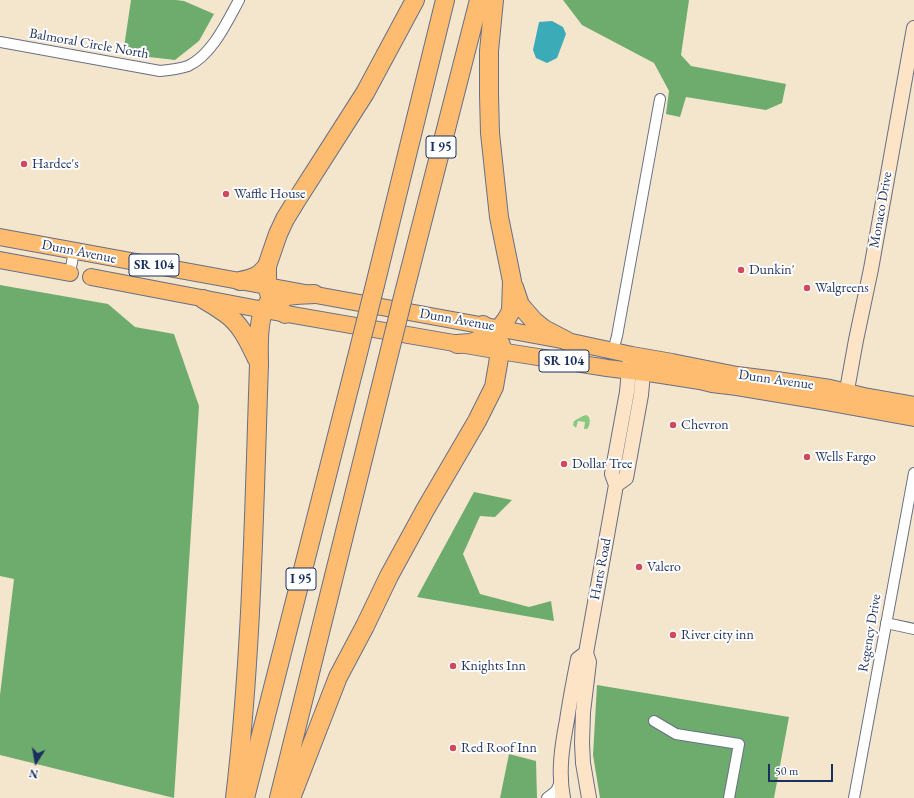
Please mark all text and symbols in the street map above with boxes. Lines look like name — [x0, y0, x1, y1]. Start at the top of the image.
street label: Balmoral Circle North — [28, 25, 150, 63]
road number: I 95 — [426, 136, 456, 158]
place label: Hardee's — [32, 156, 79, 172]
marker: Hardee's — [19, 159, 29, 169]
street label: Monaco Drive — [866, 170, 896, 250]
place label: Waffle House — [234, 186, 306, 202]
marker: Waffle House — [221, 189, 231, 199]
street label: Dunn Avenue — [40, 237, 118, 267]
road number: SR 104 — [129, 254, 179, 276]
place label: Dunkin' — [749, 262, 795, 278]
marker: Dunkin' — [736, 265, 746, 275]
place label: Walgreens — [815, 280, 869, 296]
marker: Walgreens — [802, 283, 812, 293]
street label: Dunn Avenue — [418, 305, 496, 335]
road number: SR 104 — [539, 350, 589, 372]
street label: Dunn Avenue — [737, 366, 815, 394]
place label: Chevron — [681, 417, 729, 433]
marker: Chevron — [668, 420, 678, 430]
place label: Wells Fargo — [815, 449, 876, 465]
marker: Wells Fargo — [802, 452, 812, 462]
place label: Dollar Tree — [572, 456, 632, 472]
marker: Dollar Tree — [559, 459, 569, 469]
street label: Harts Road — [587, 537, 615, 601]
place label: Valero — [647, 559, 681, 575]
marker: Valero — [634, 562, 644, 572]
road number: I 95 — [286, 568, 316, 590]
street label: Regency Drive — [855, 593, 885, 673]
place label: River city inn — [681, 627, 754, 643]
marker: River city inn — [668, 630, 678, 640]
place label: Knights Inn — [461, 658, 526, 674]
marker: Knights Inn — [448, 661, 458, 671]
place label: Red Roof Inn — [461, 740, 537, 756]
north arrow — [16, 742, 56, 782]
marker: Red Roof Inn — [448, 743, 458, 753]
scale bar — [770, 756, 835, 782]
text: 50 m — [775, 763, 798, 779]
text: N — [28, 766, 39, 782]

